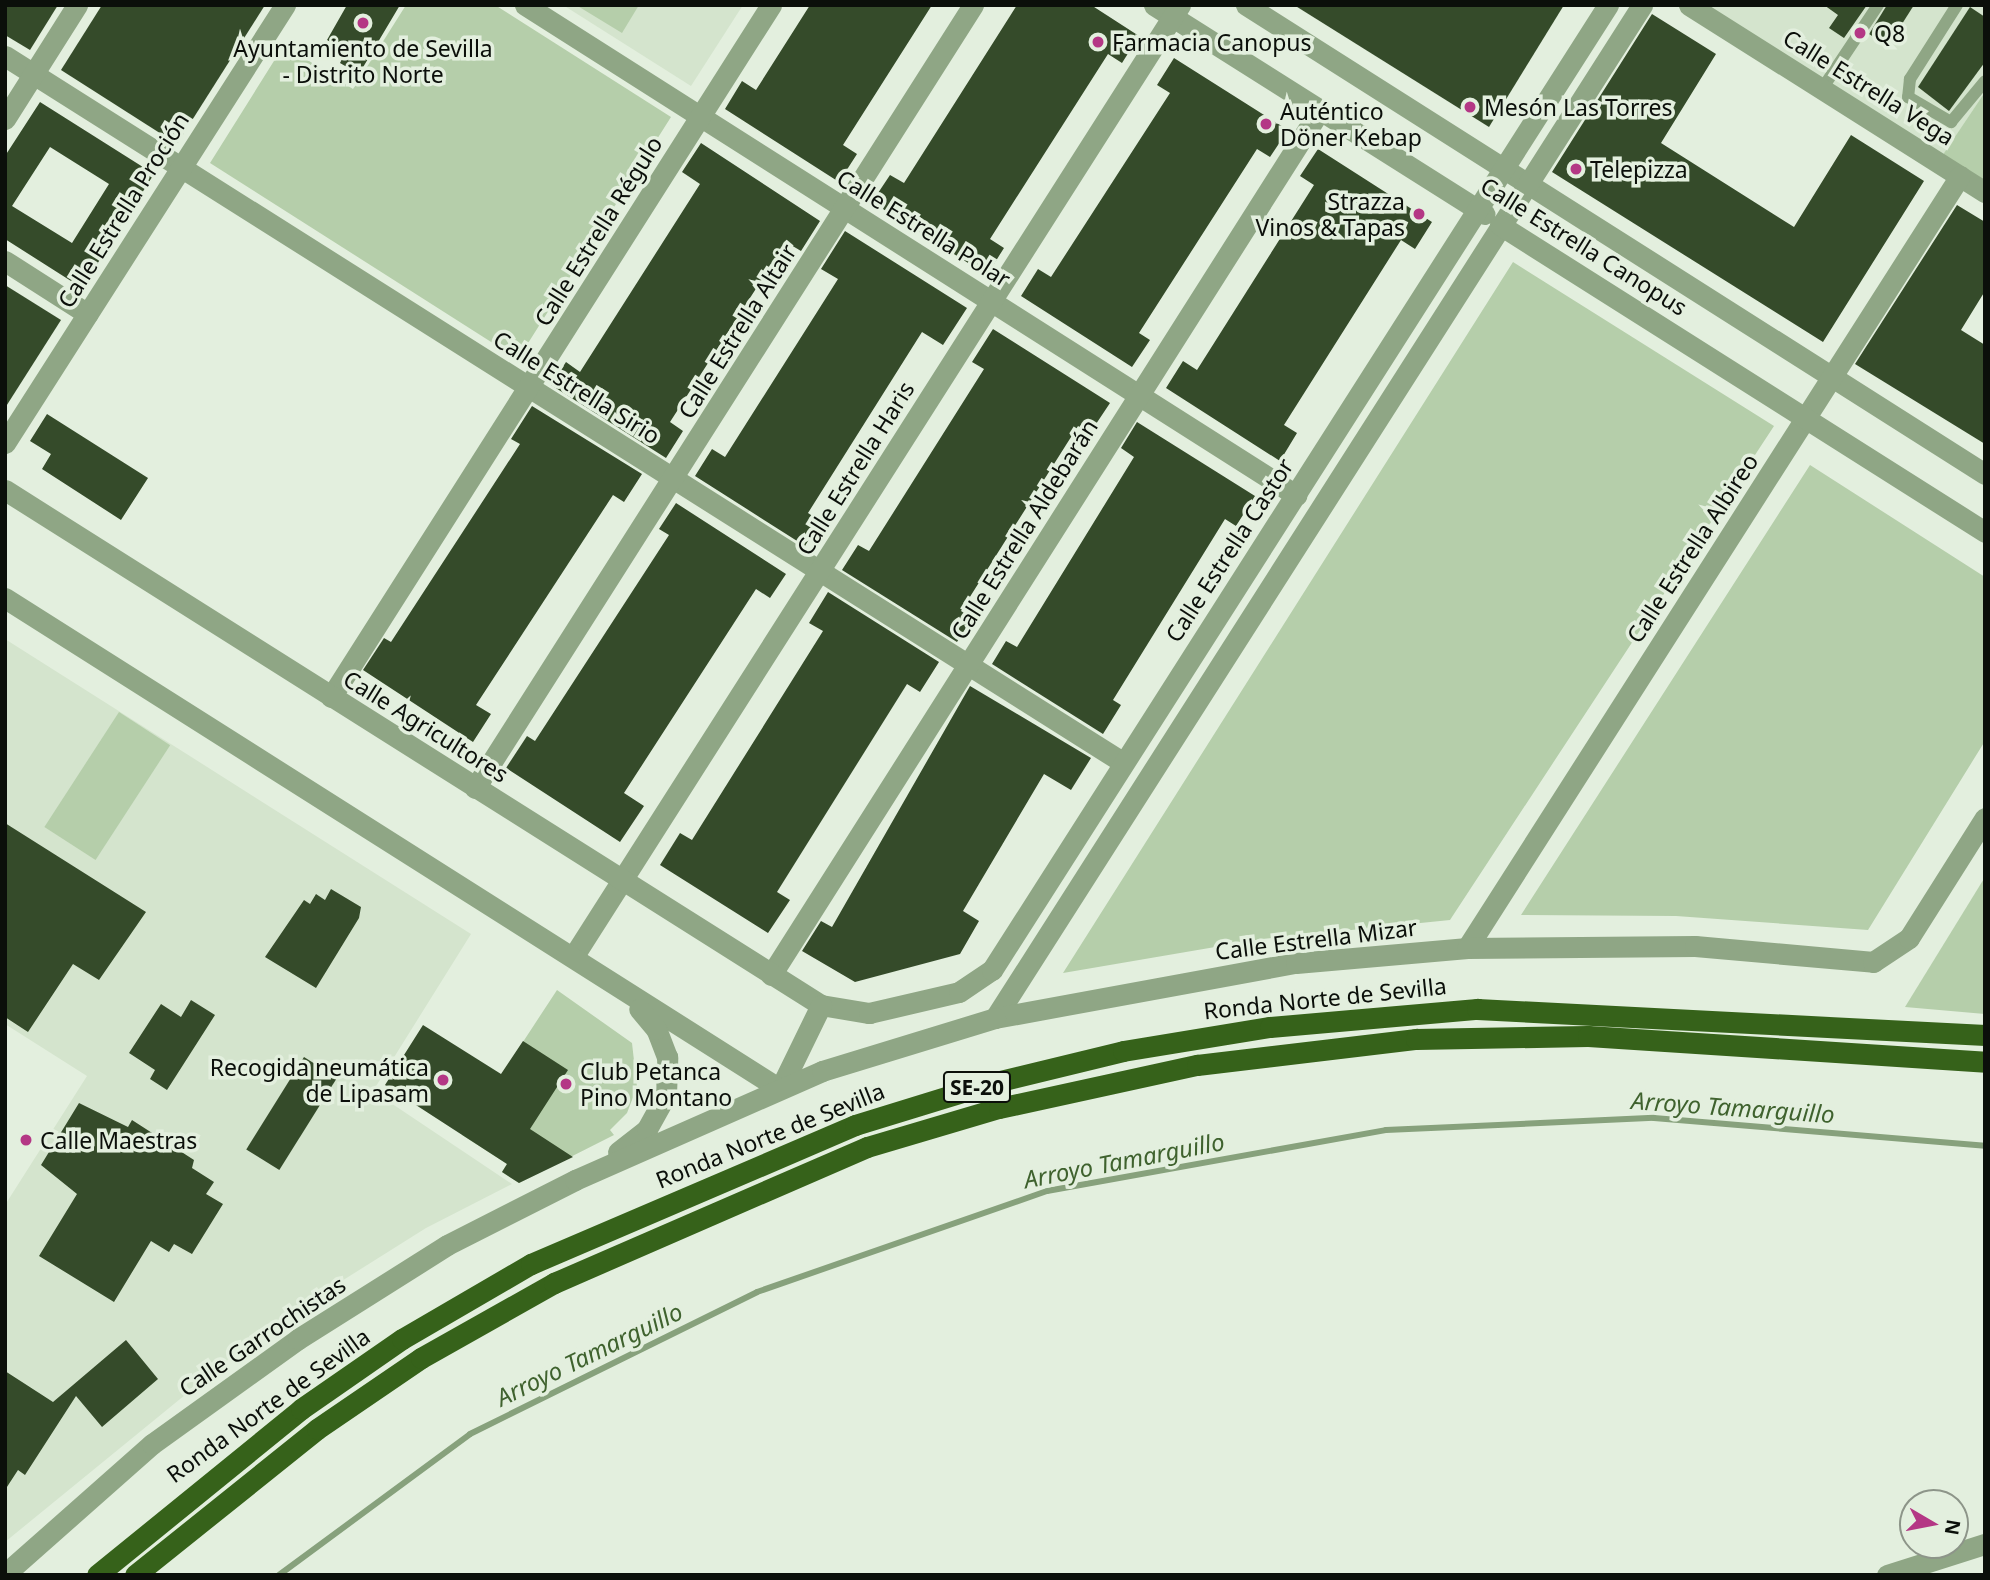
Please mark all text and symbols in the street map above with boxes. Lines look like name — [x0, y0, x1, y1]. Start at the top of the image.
marker: Ayuntamiento de Sevilla - Distrito Norte — [355, 15, 371, 31]
place label: Q8 — [1874, 19, 1905, 47]
street label: Calle Estrella Vega — [1778, 23, 1960, 151]
marker: Q8 — [1852, 25, 1868, 41]
place label: Farmacia Canopus — [1112, 28, 1312, 56]
place label: Ayuntamiento de Sevilla - Distrito Norte — [233, 34, 493, 88]
marker: Farmacia Canopus — [1090, 34, 1106, 50]
place label: Mesón Las Torres — [1484, 93, 1673, 121]
place label: Auténtico Döner Kebap — [1280, 97, 1422, 151]
marker: Mesón Las Torres — [1462, 99, 1478, 115]
street label: Calle Estrella Proción — [52, 107, 194, 313]
marker: Auténtico Döner Kebap — [1258, 116, 1274, 132]
street label: Calle Estrella Régulo — [528, 131, 668, 331]
place label: Telepizza — [1590, 155, 1688, 183]
marker: Telepizza — [1568, 161, 1584, 177]
street label: Calle Estrella Polar — [832, 163, 1016, 293]
street label: Calle Estrella Canopus — [1476, 171, 1692, 321]
place label: Strazza Vinos & Tapas — [1255, 187, 1405, 241]
marker: Strazza Vinos & Tapas — [1411, 206, 1427, 222]
street label: Calle Estrella Altair — [672, 239, 802, 423]
street label: Calle Estrella Sirio — [489, 325, 665, 449]
street label: Calle Estrella Haris — [790, 376, 920, 560]
street label: Calle Estrella Aldebarán — [945, 414, 1103, 644]
street label: Calle Estrella Albireo — [1621, 448, 1763, 648]
street label: Calle Estrella Castor — [1159, 453, 1299, 647]
street label: Calle Agricultores — [339, 664, 513, 788]
street label: Calle Estrella Mizar — [1214, 913, 1418, 965]
street label: Ronda Norte de Sevilla — [1202, 972, 1448, 1024]
place label: Recogida neumática de Lipasam — [210, 1053, 429, 1107]
place label: Club Petanca Pino Montano — [580, 1057, 732, 1111]
road number: SE-20 — [942, 1070, 1012, 1104]
marker: Recogida neumática de Lipasam — [435, 1072, 451, 1088]
marker: Club Petanca Pino Montano — [558, 1076, 574, 1092]
street label: Ronda Norte de Sevilla — [652, 1076, 888, 1194]
water label: Arroyo Tamarguillo — [1630, 1086, 1836, 1128]
place label: Calle Maestras — [40, 1126, 197, 1154]
water label: Arroyo Tamarguillo — [1021, 1126, 1227, 1194]
marker: Calle Maestras — [18, 1132, 34, 1148]
street label: Calle Garrochistas — [174, 1270, 350, 1402]
water label: Arroyo Tamarguillo — [491, 1296, 687, 1412]
street label: Ronda Norte de Sevilla — [161, 1322, 375, 1488]
north arrow — [1899, 1489, 1969, 1559]
text: N — [1939, 1517, 1967, 1537]

